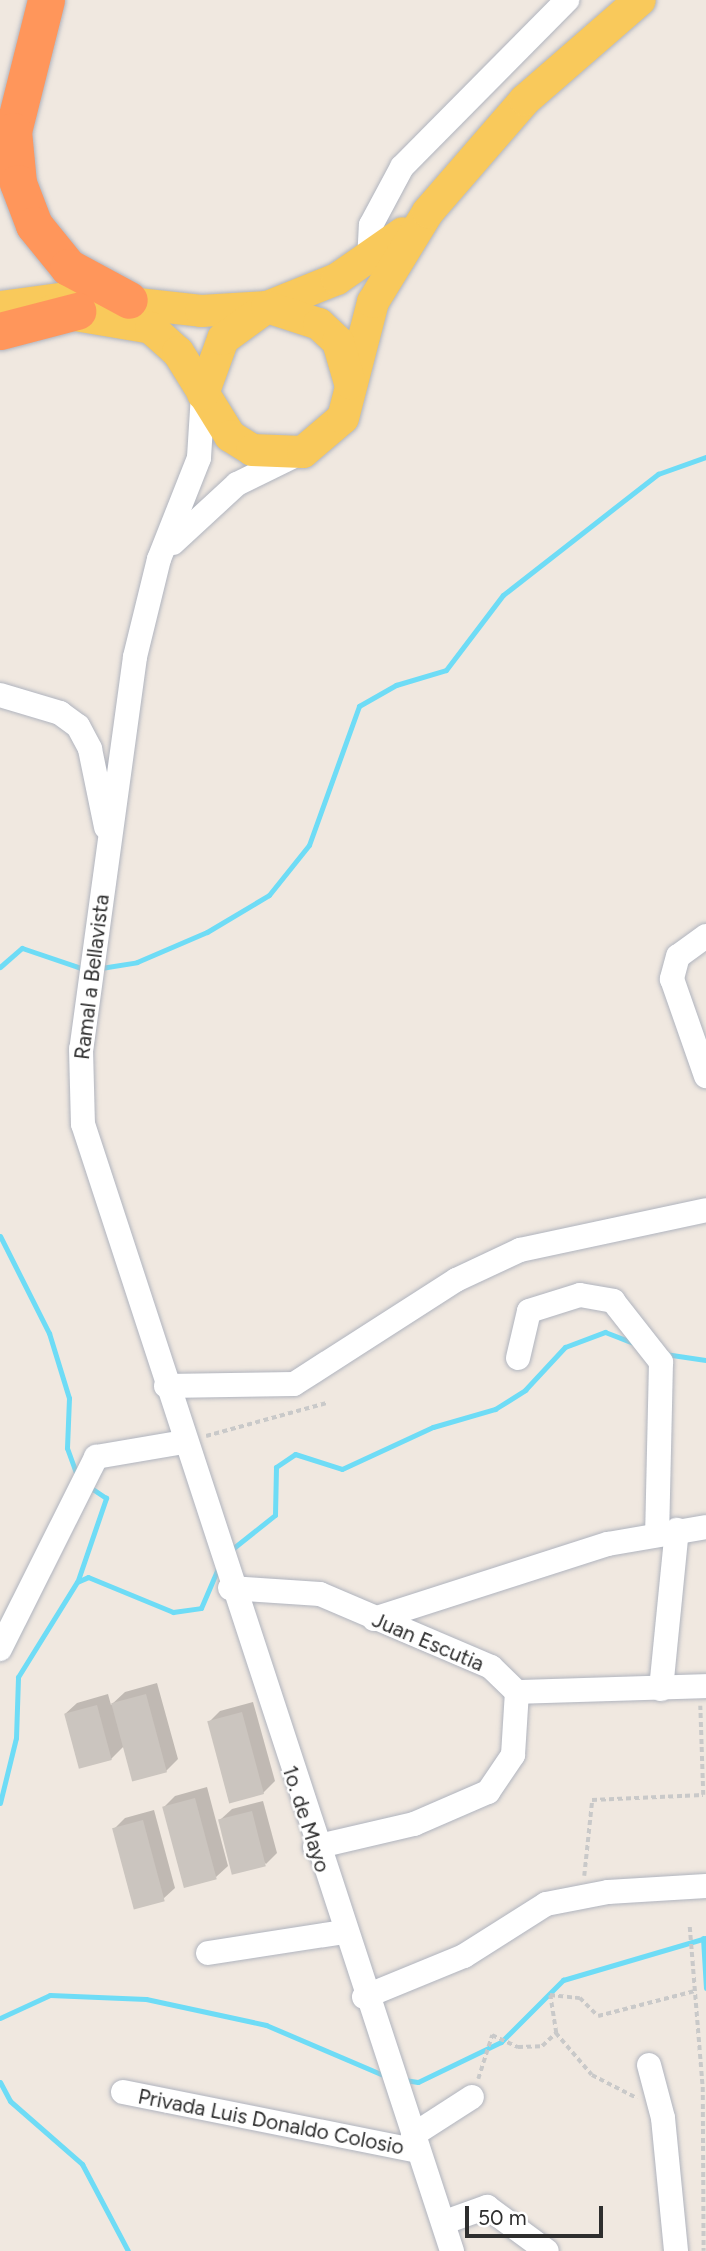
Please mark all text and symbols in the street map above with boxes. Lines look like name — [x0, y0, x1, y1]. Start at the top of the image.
street label: Ramal a Bellavista — [69, 893, 115, 1061]
street label: Juan Escutia — [368, 1607, 488, 1677]
street label: 1o. de Mayo — [277, 1762, 335, 1876]
street label: Privada Luis Donaldo Colosio — [136, 2084, 406, 2160]
scale bar — [468, 2192, 606, 2236]
text: 50 m — [478, 2205, 527, 2230]

